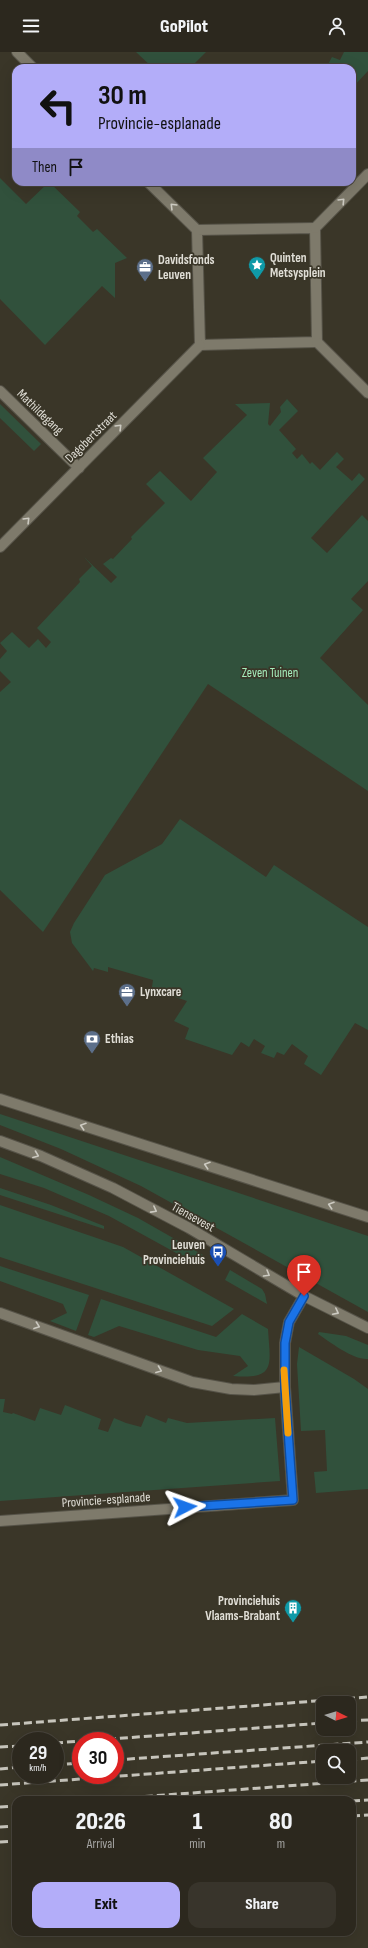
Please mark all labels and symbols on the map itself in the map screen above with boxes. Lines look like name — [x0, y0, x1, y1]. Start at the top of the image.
one-way arrow — [337, 198, 344, 206]
one-way arrow — [170, 203, 178, 211]
place label: Quinten Metsysplein — [270, 250, 326, 281]
place label: Davidsfonds Leuven — [158, 252, 215, 283]
place icon: Quinten Metsysplein — [247, 255, 267, 280]
office icon: Davidsfonds Leuven — [135, 257, 155, 282]
street label: Mathildegang — [13, 386, 67, 438]
street label: Dagobertstraat — [62, 408, 120, 466]
one-way arrow — [114, 424, 122, 432]
one-way arrow — [23, 517, 30, 524]
park label: Zeven Tuinen — [242, 665, 298, 681]
office icon: Lynxcare — [117, 982, 137, 1007]
place label: Lynxcare — [140, 984, 182, 1000]
bank icon: Ethias — [82, 1029, 102, 1054]
place label: Ethias — [105, 1031, 134, 1047]
one-way arrow — [80, 1122, 87, 1130]
one-way arrow — [33, 1150, 40, 1158]
one-way arrow — [204, 1162, 211, 1170]
street label: Tiensevest — [169, 1199, 217, 1235]
one-way arrow — [328, 1202, 335, 1210]
one-way arrow — [150, 1205, 157, 1213]
place label: Leuven Provinciehuis — [143, 1237, 205, 1268]
bus stop icon: Leuven Provinciehuis — [208, 1242, 228, 1267]
pin — [287, 1255, 321, 1296]
one-way arrow — [263, 1269, 270, 1276]
one-way arrow — [332, 1307, 339, 1315]
one-way arrow — [33, 1321, 40, 1330]
one-way arrow — [156, 1365, 163, 1373]
position arrow — [164, 1486, 206, 1528]
street label: Provincie-esplanade — [61, 1489, 151, 1511]
place label: Provinciehuis Vlaams-Brabant — [205, 1593, 281, 1624]
building icon: Provinciehuis Vlaams-Brabant — [283, 1598, 303, 1623]
north arrow — [316, 1696, 356, 1736]
speed limit sign: 30 — [72, 1732, 124, 1784]

